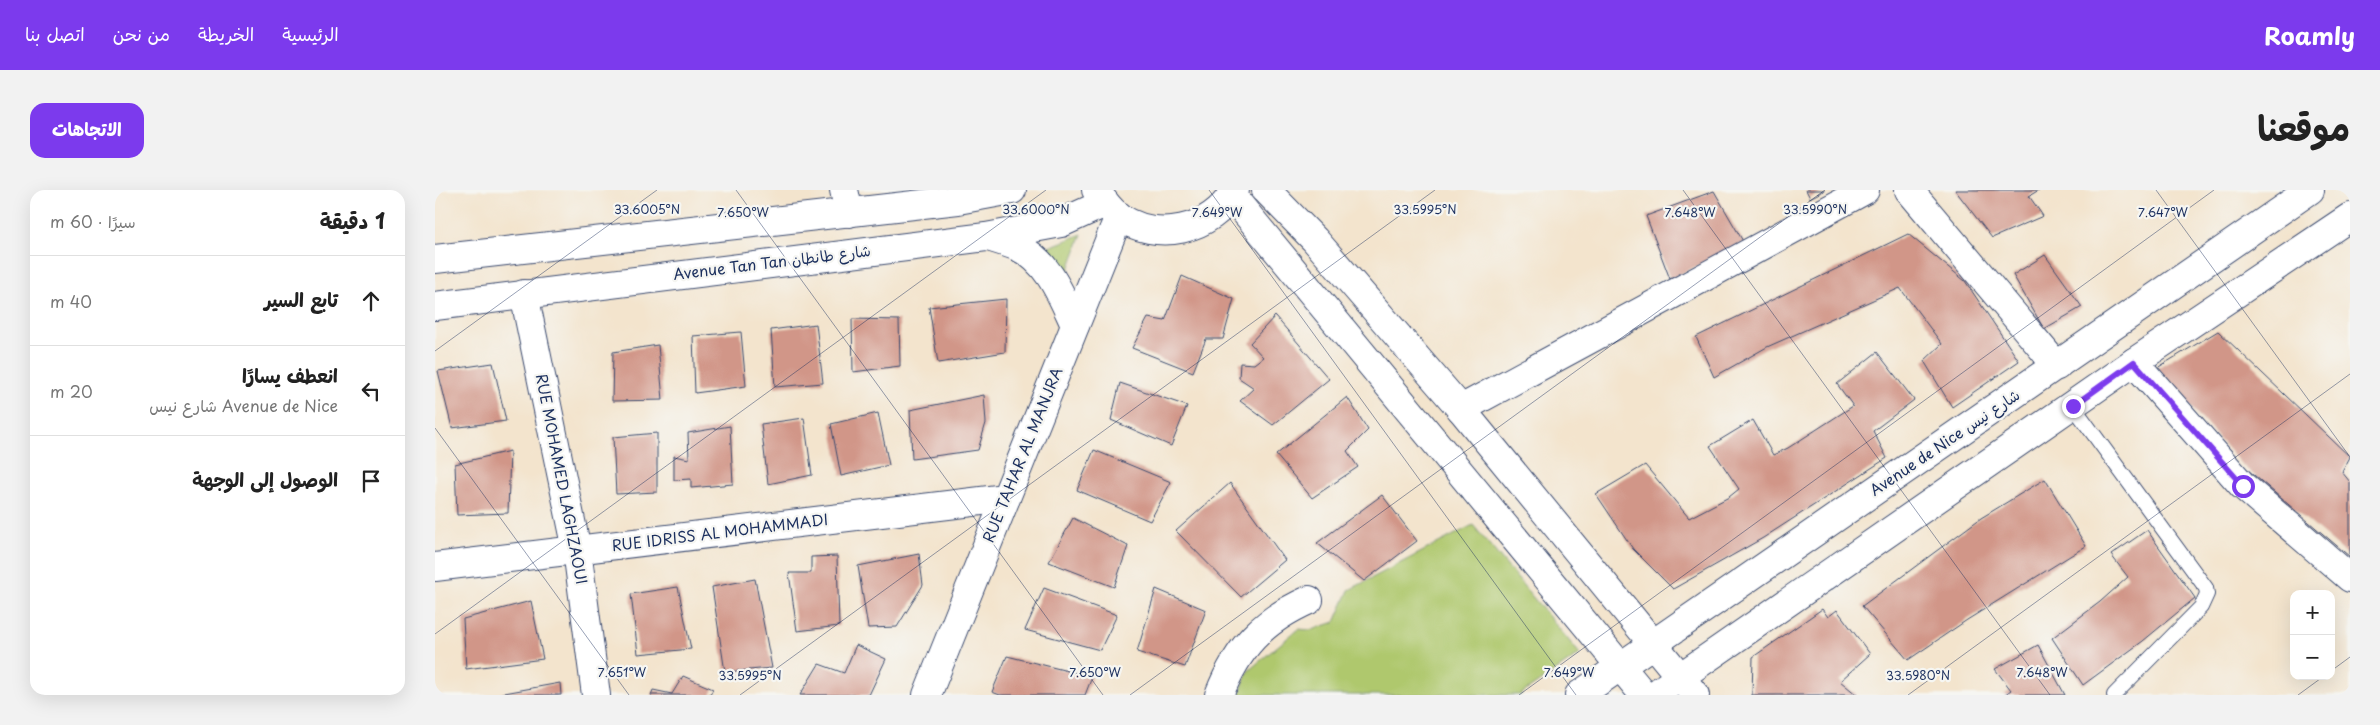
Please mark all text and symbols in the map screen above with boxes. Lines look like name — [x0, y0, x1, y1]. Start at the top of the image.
text: Roamly — [2264, 17, 2355, 53]
text: اتصل بنا — [25, 20, 85, 47]
text: من نحن — [113, 20, 170, 47]
text: الخريطة — [198, 20, 254, 47]
text: الرئيسية — [282, 20, 339, 47]
text: موقعنا — [2257, 100, 2350, 153]
button: الاتجاهات — [30, 103, 144, 158]
text: 33.6005°N — [614, 200, 680, 218]
text: 33.6000°N — [1002, 200, 1070, 218]
text: 33.5995°N — [1393, 200, 1457, 218]
text: 33.5990°N — [1783, 200, 1847, 218]
text: 7.650°W — [717, 203, 770, 221]
text: 7.649°W — [1192, 203, 1243, 221]
text: 7.648°W — [1664, 203, 1716, 221]
text: 7.647°W — [2138, 203, 2189, 221]
text: 1 دقيقة — [320, 204, 385, 236]
text: سيرًا · 60 m — [50, 209, 136, 233]
street label: Avenue Tan Tan شارع طانطان — [672, 238, 872, 285]
text: تابع السير — [264, 285, 338, 313]
icon: ahead — [357, 287, 385, 315]
text: 40 m — [50, 289, 92, 313]
text: انعطف يسارًا — [242, 361, 338, 389]
street label: RUE TAHAR AL MANJRA — [976, 363, 1067, 546]
street label: RUE MOHAMED LAGHZAOUI — [531, 371, 594, 586]
icon: left — [357, 377, 385, 405]
text: 20 m — [50, 379, 93, 403]
street label: Avenue de Nice شارع نيس — [1864, 383, 2024, 501]
text: Avenue de Nice شارع نيس — [149, 393, 338, 417]
route end — [2062, 395, 2085, 418]
text: الوصول إلى الوجهة — [192, 465, 338, 493]
icon: arrive — [357, 467, 385, 495]
route start — [2232, 475, 2255, 498]
street label: RUE IDRISS AL MOHAMMADI — [610, 507, 829, 556]
map controls — [2290, 590, 2335, 680]
button: + — [2290, 590, 2335, 635]
button: − — [2290, 635, 2335, 680]
text: 7.651°W — [598, 663, 647, 681]
text: 7.650°W — [1069, 663, 1122, 681]
text: 7.649°W — [1544, 663, 1595, 681]
text: 7.648°W — [2016, 663, 2068, 681]
text: 33.5995°N — [718, 666, 782, 684]
text: 33.5980°N — [1886, 666, 1950, 684]

